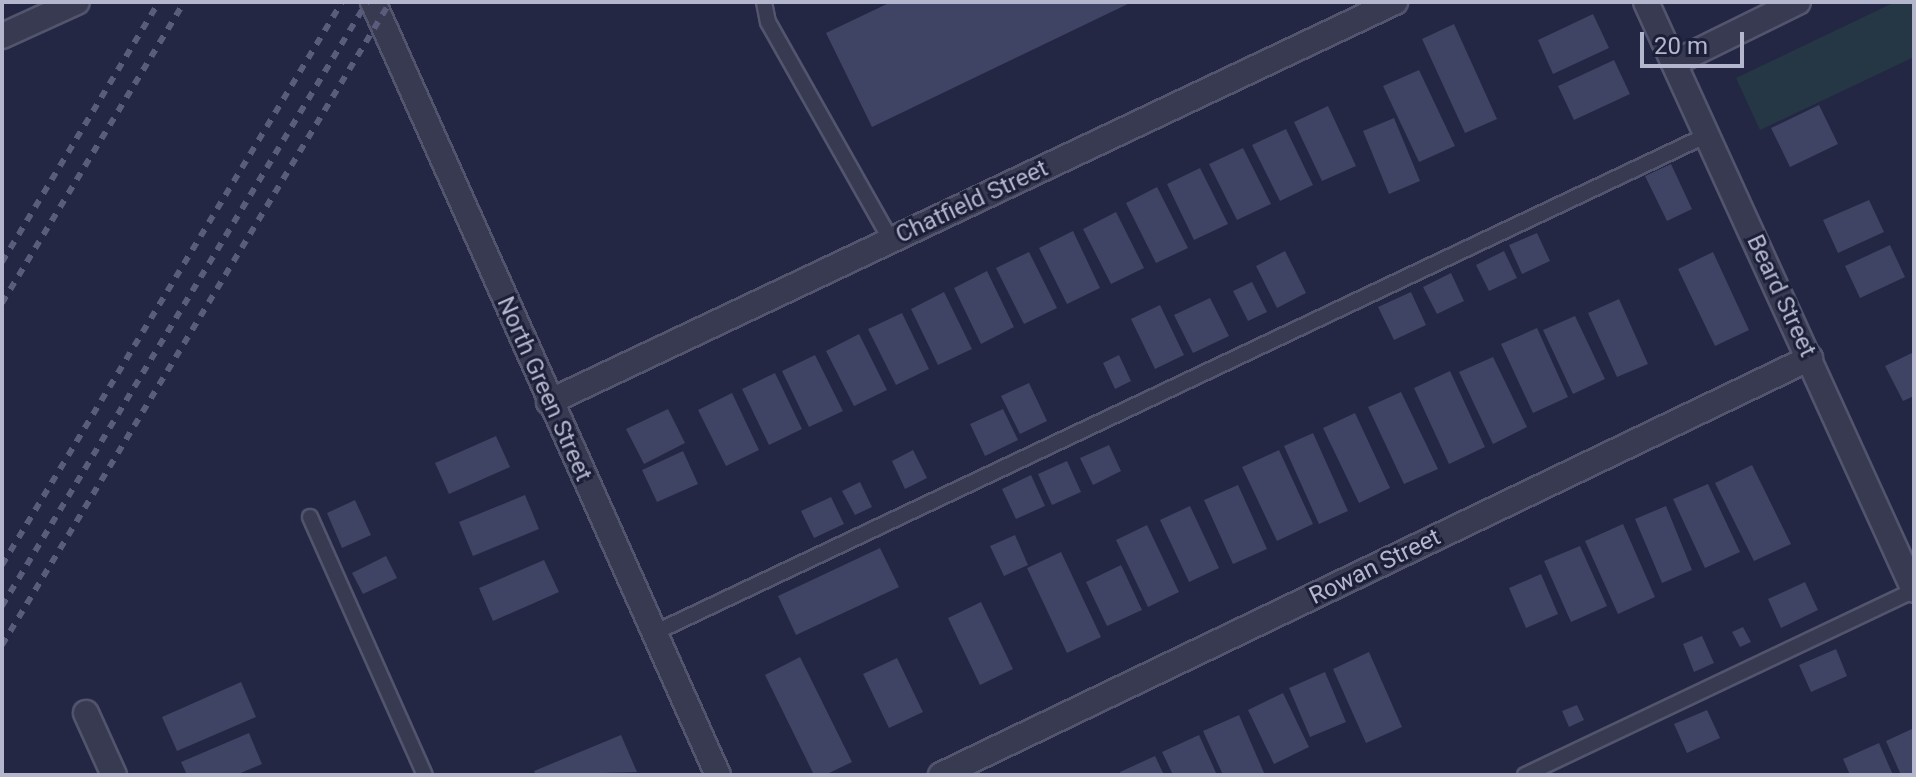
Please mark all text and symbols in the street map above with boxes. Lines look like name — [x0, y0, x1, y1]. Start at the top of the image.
scale bar — [1644, 16, 1748, 66]
text: 20 m — [1654, 32, 1708, 60]
street label: Chatfield Street — [891, 154, 1053, 250]
street label: Beard Street — [1740, 230, 1822, 362]
street label: North Green Street — [490, 292, 598, 486]
street label: Rowan Street — [1305, 523, 1445, 611]

